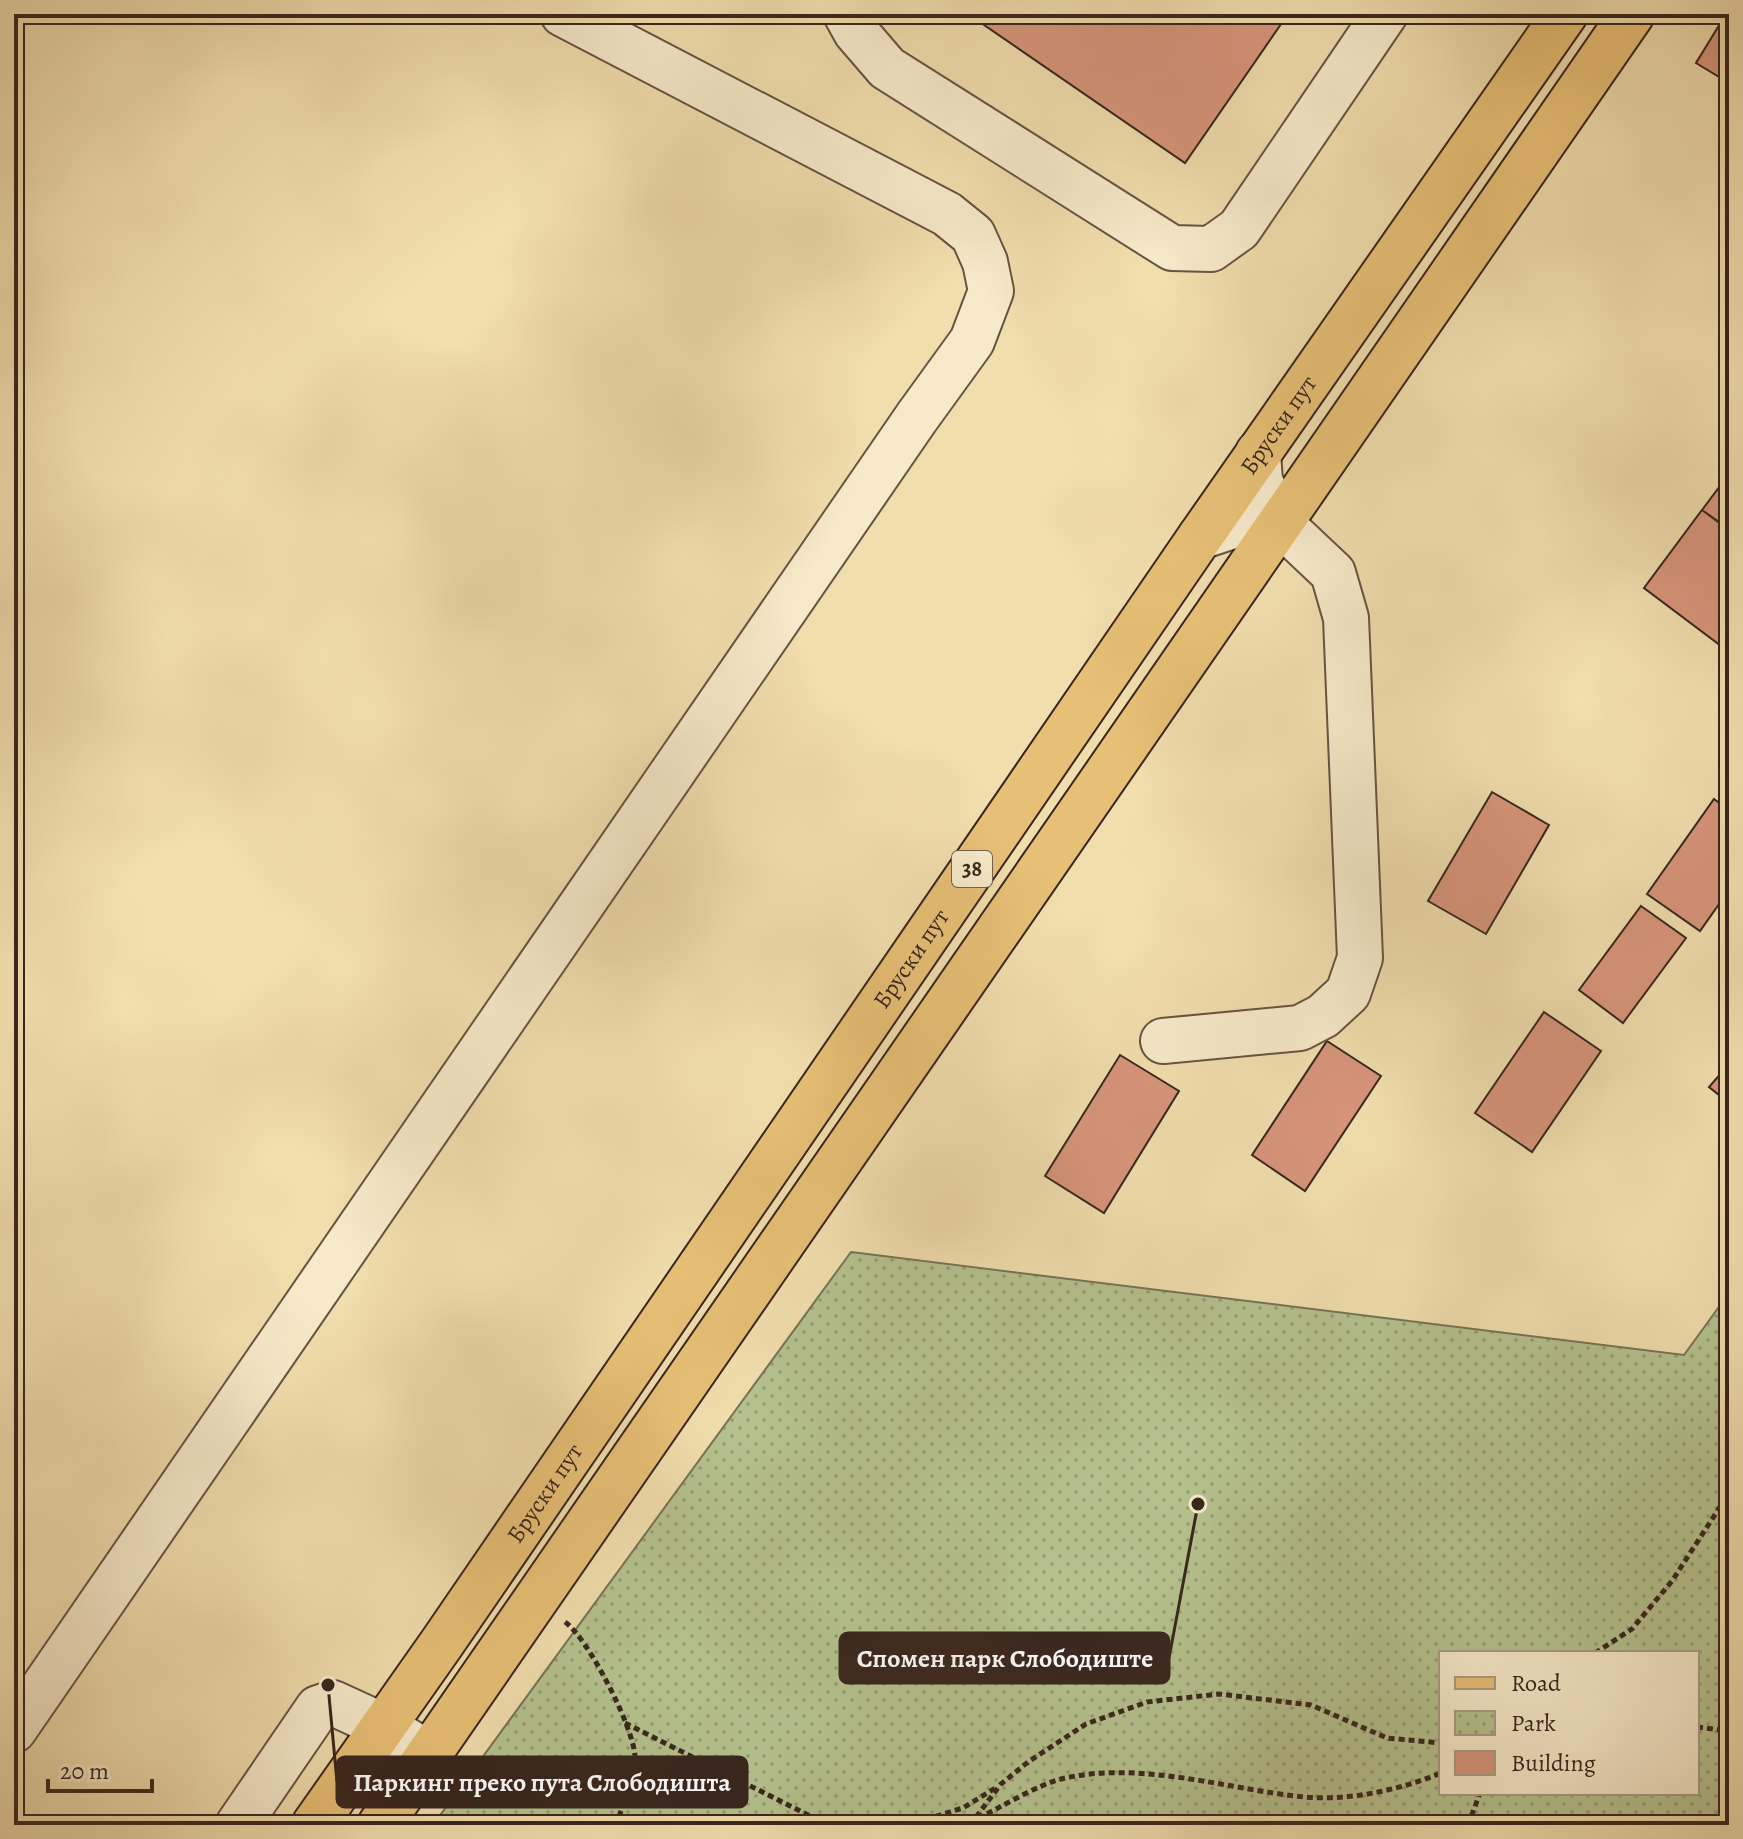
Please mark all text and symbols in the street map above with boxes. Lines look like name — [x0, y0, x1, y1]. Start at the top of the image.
street label: Бруски пут — [1232, 369, 1324, 481]
road number: 38 — [952, 851, 992, 887]
street label: Бруски пут — [866, 902, 957, 1015]
street label: Бруски пут — [499, 1437, 590, 1549]
callout: Спомен парк Слободиште — [840, 1633, 1169, 1683]
text: Спомен парк Слободиште — [857, 1641, 1153, 1676]
legend — [1439, 1651, 1699, 1795]
text: Road — [1511, 1667, 1561, 1699]
text: Park — [1511, 1707, 1556, 1739]
scale bar — [48, 1743, 152, 1793]
text: Building — [1511, 1747, 1596, 1779]
text: 20 m — [60, 1755, 109, 1787]
callout: Паркинг преко пута Слободишта — [337, 1757, 747, 1807]
text: Паркинг преко пута Слободишта — [353, 1765, 731, 1800]

